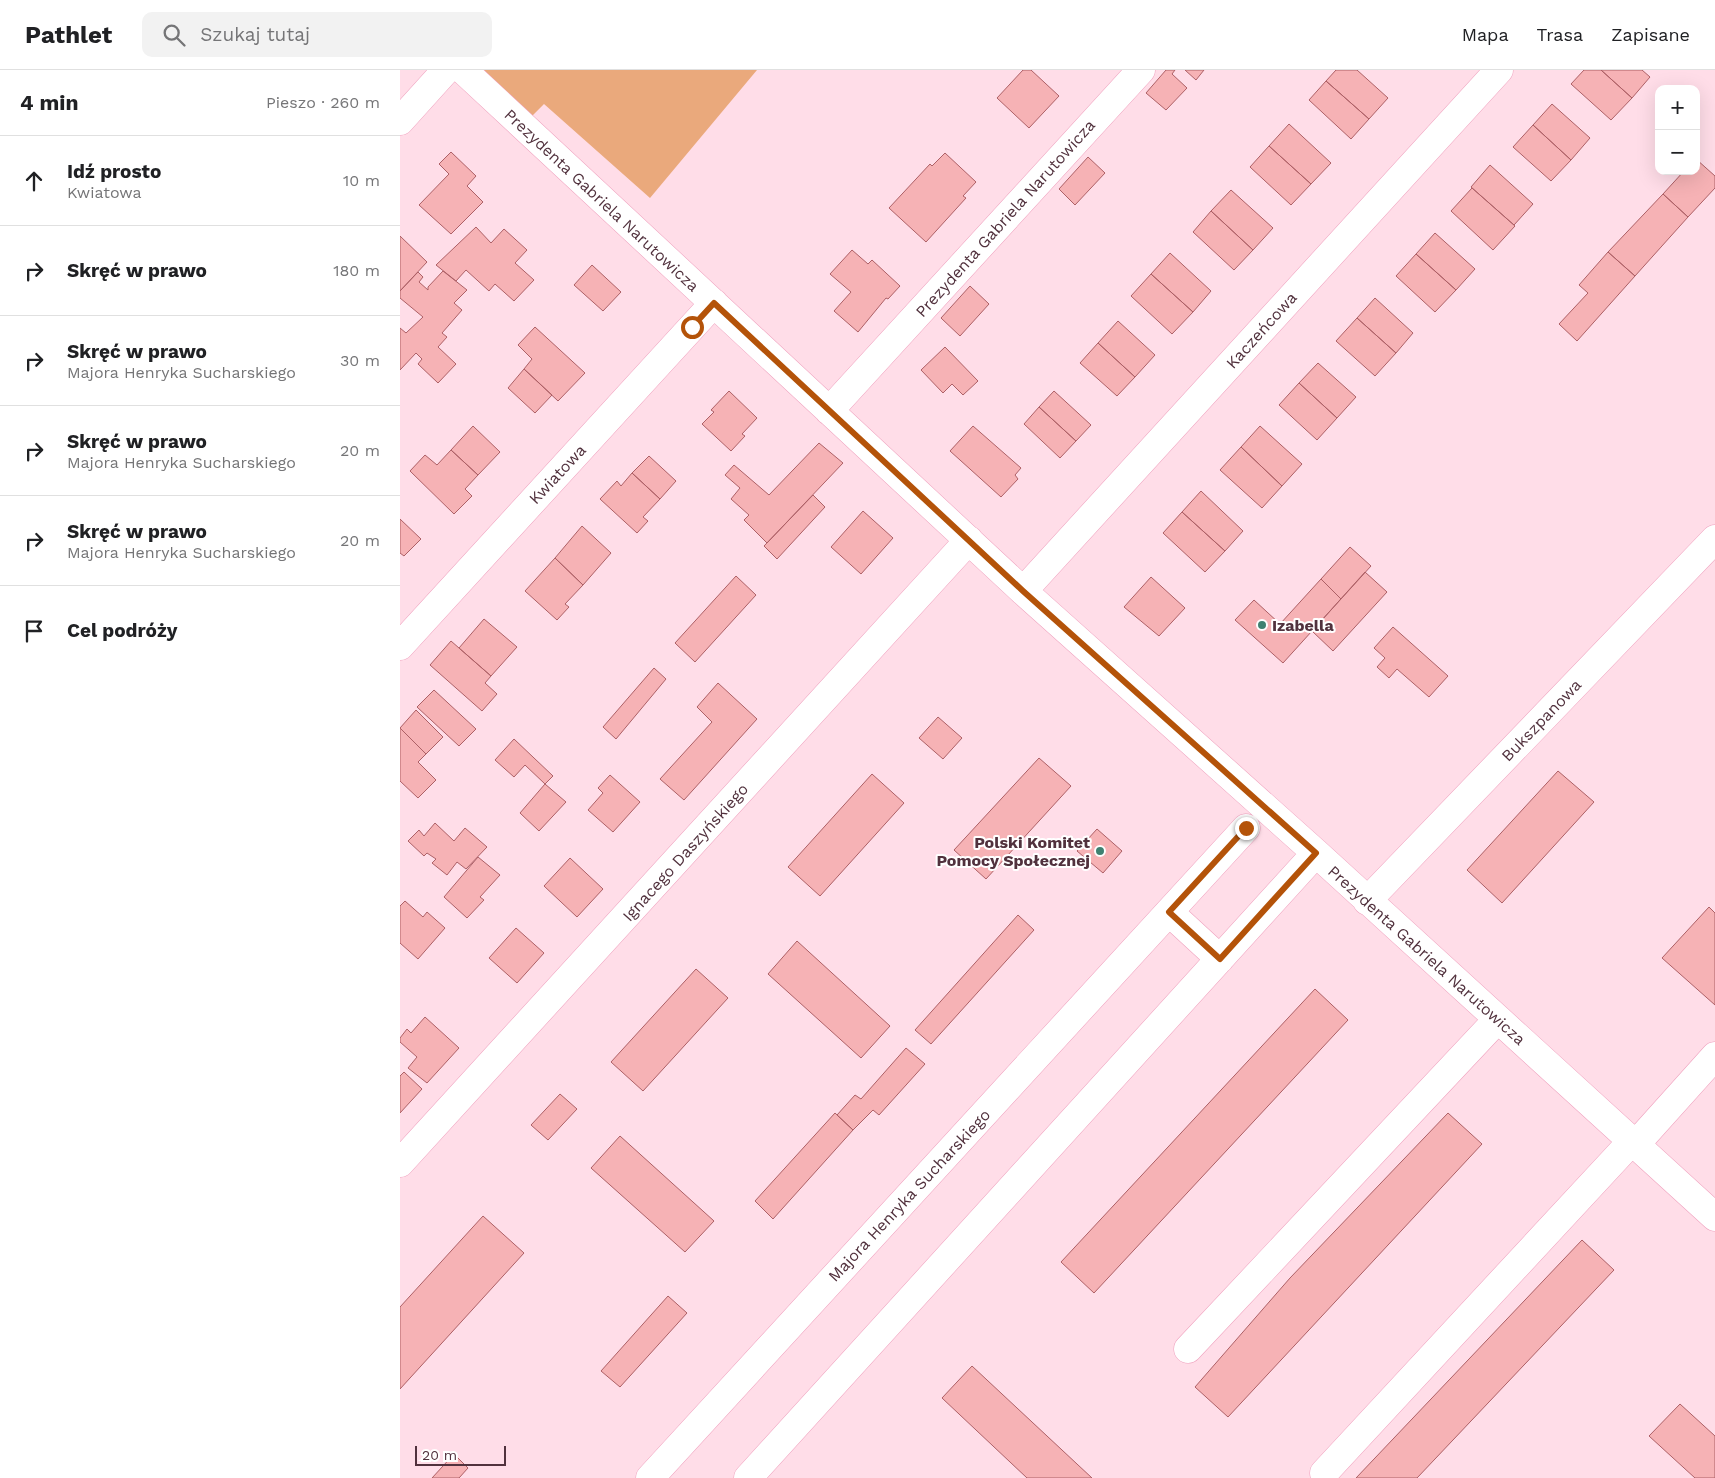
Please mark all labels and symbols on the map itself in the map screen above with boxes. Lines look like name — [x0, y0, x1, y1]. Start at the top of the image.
street label: Prezydenta Gabriela Narutowicza — [500, 105, 703, 296]
street label: Prezydenta Gabriela Narutowicza — [912, 116, 1099, 321]
street label: Kaczeńcowa — [1222, 288, 1301, 373]
route start — [681, 316, 704, 339]
street label: Kwiatowa — [525, 441, 590, 508]
place label: Izabella — [1272, 616, 1334, 635]
marker: Izabella — [1256, 619, 1268, 631]
street label: Bukszpanowa — [1497, 675, 1585, 765]
street label: Ignacego Daszyńskiego — [619, 780, 752, 925]
route end — [1235, 817, 1258, 840]
place label: Polski Komitet Pomocy Społecznej — [936, 833, 1090, 870]
marker: Polski Komitet Pomocy Społecznej — [1094, 845, 1106, 857]
street label: Prezydenta Gabriela Narutowicza — [1324, 862, 1529, 1049]
street label: Majora Henryka Sucharskiego — [824, 1105, 994, 1285]
scale bar — [415, 1443, 506, 1466]

